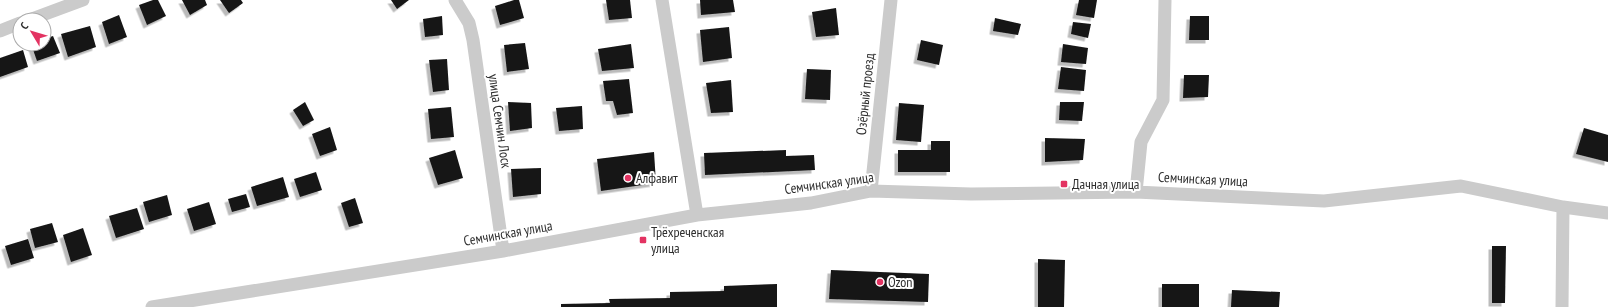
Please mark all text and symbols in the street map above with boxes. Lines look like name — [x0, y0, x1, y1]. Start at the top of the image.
north arrow — [12, 12, 52, 52]
text: С — [17, 20, 31, 32]
street label: Озёрный проезд — [852, 52, 878, 136]
street label: улица Семчин Лоск — [484, 73, 516, 170]
street label: Семчинская улица — [783, 168, 875, 198]
street label: Семчинская улица — [1158, 168, 1248, 190]
place label: Алфавит — [636, 169, 678, 187]
marker: Алфавит — [623, 173, 633, 183]
place label: Дачная улица — [1072, 175, 1139, 193]
marker: Дачная улица — [1059, 179, 1069, 189]
street label: Семчинская улица — [462, 216, 554, 250]
place label: Трёхреченская улица — [651, 223, 724, 257]
marker: Трёхреченская улица — [638, 235, 648, 245]
place label: Ozon — [888, 273, 913, 291]
marker: Ozon — [875, 277, 885, 287]

